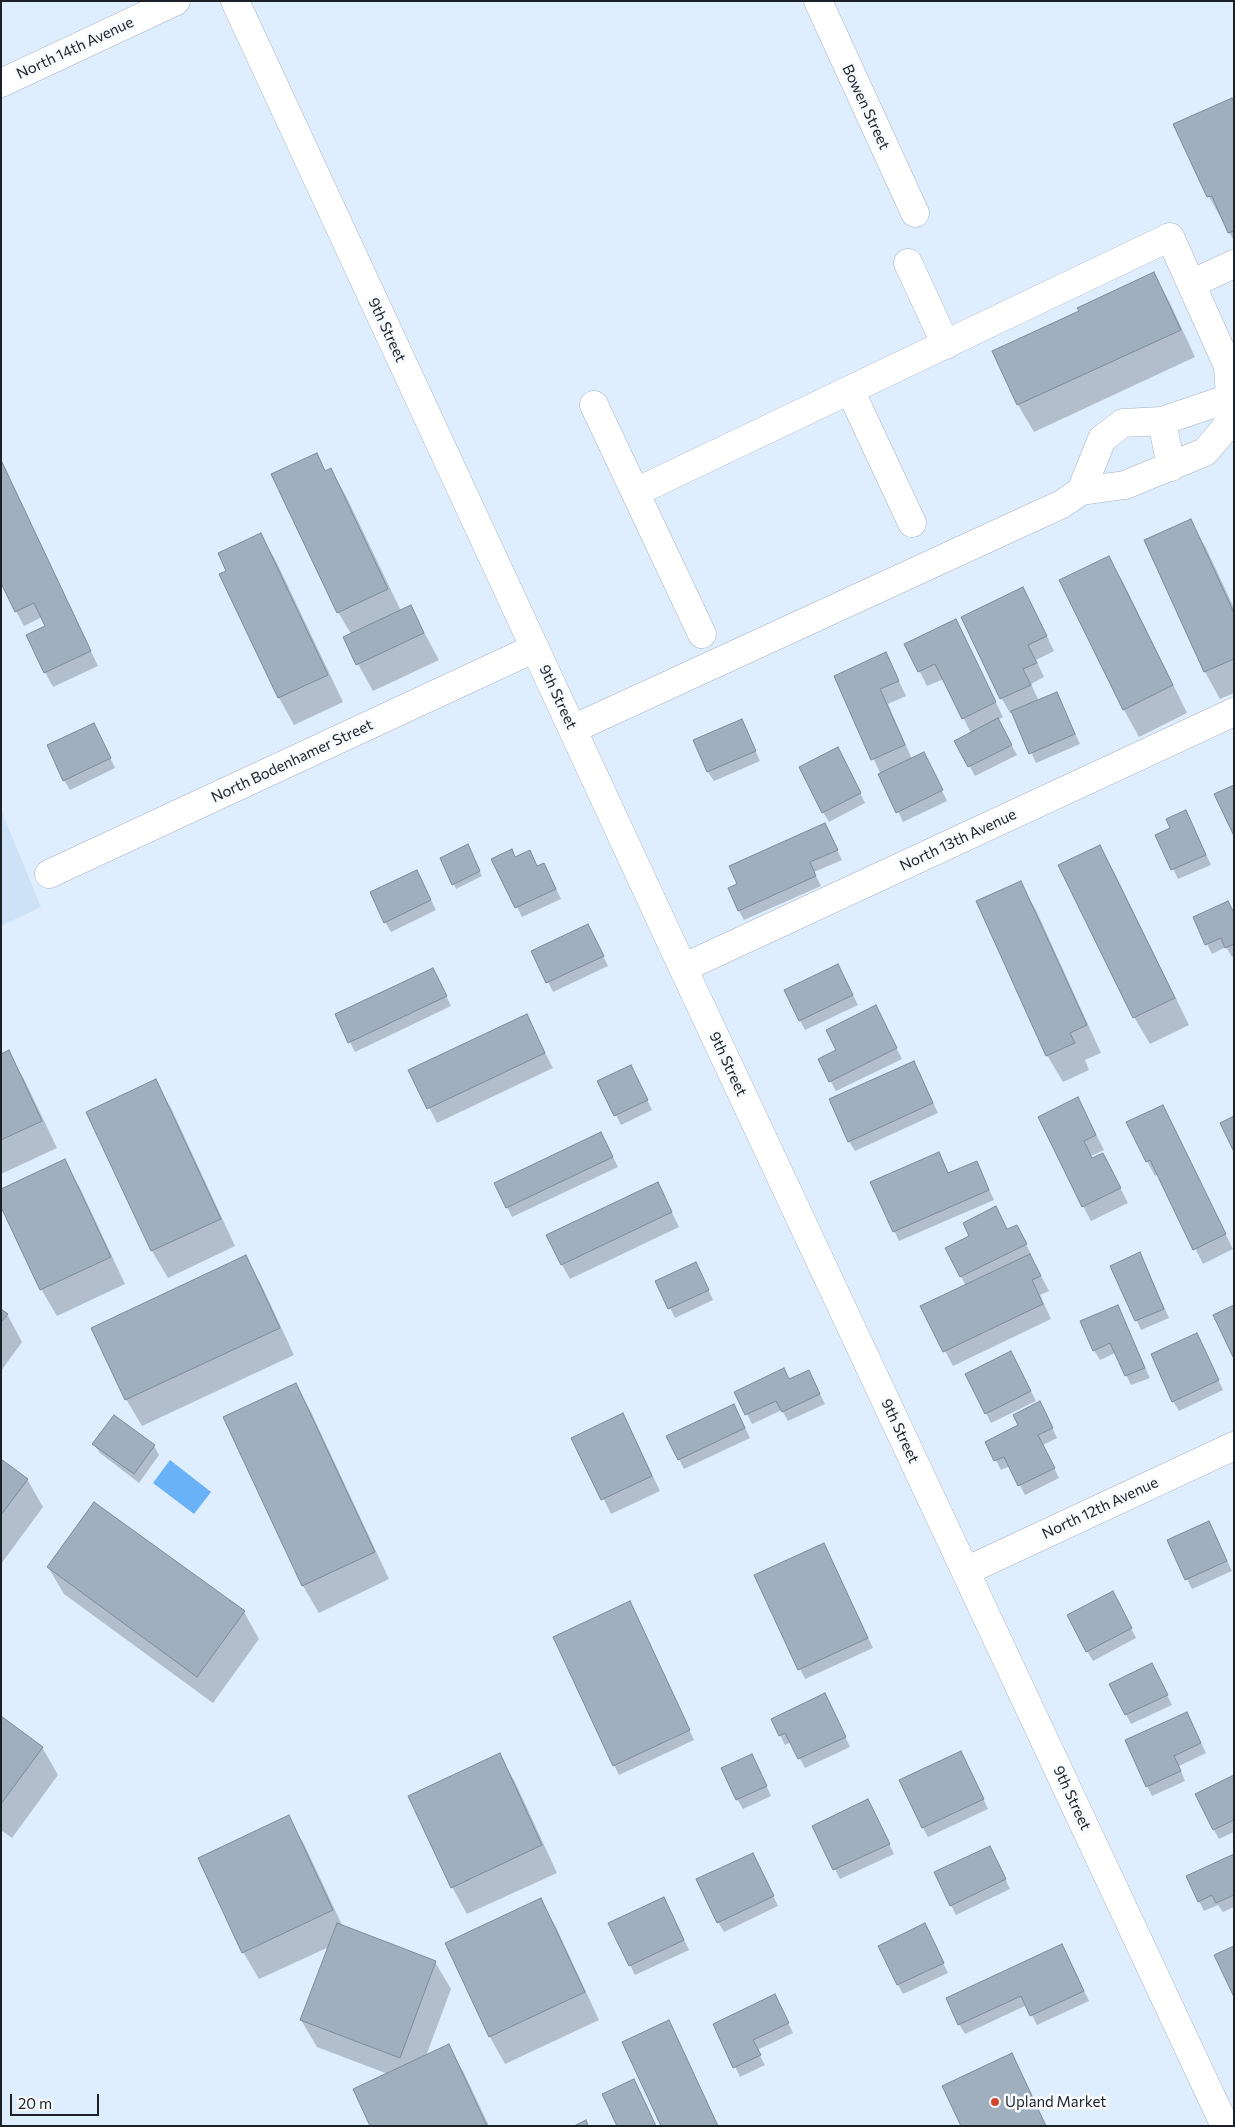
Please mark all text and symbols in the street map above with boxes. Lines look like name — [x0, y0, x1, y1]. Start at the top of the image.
street label: North 14th Avenue — [14, 13, 136, 83]
street label: Bowen Street — [838, 62, 894, 152]
street label: 9th Street — [364, 295, 410, 365]
street label: 9th Street — [535, 662, 581, 732]
street label: North Bodenhamer Street — [208, 716, 376, 806]
street label: North 13th Avenue — [897, 805, 1019, 875]
street label: 9th Street — [705, 1029, 751, 1099]
street label: 9th Street — [877, 1396, 923, 1466]
street label: North 12th Avenue — [1039, 1473, 1161, 1543]
street label: 9th Street — [1049, 1763, 1095, 1833]
scale bar — [12, 2084, 101, 2116]
place label: Upland Market — [1005, 2093, 1106, 2111]
text: 20 m — [18, 2094, 52, 2112]
marker: Upland Market — [989, 2096, 1001, 2108]

